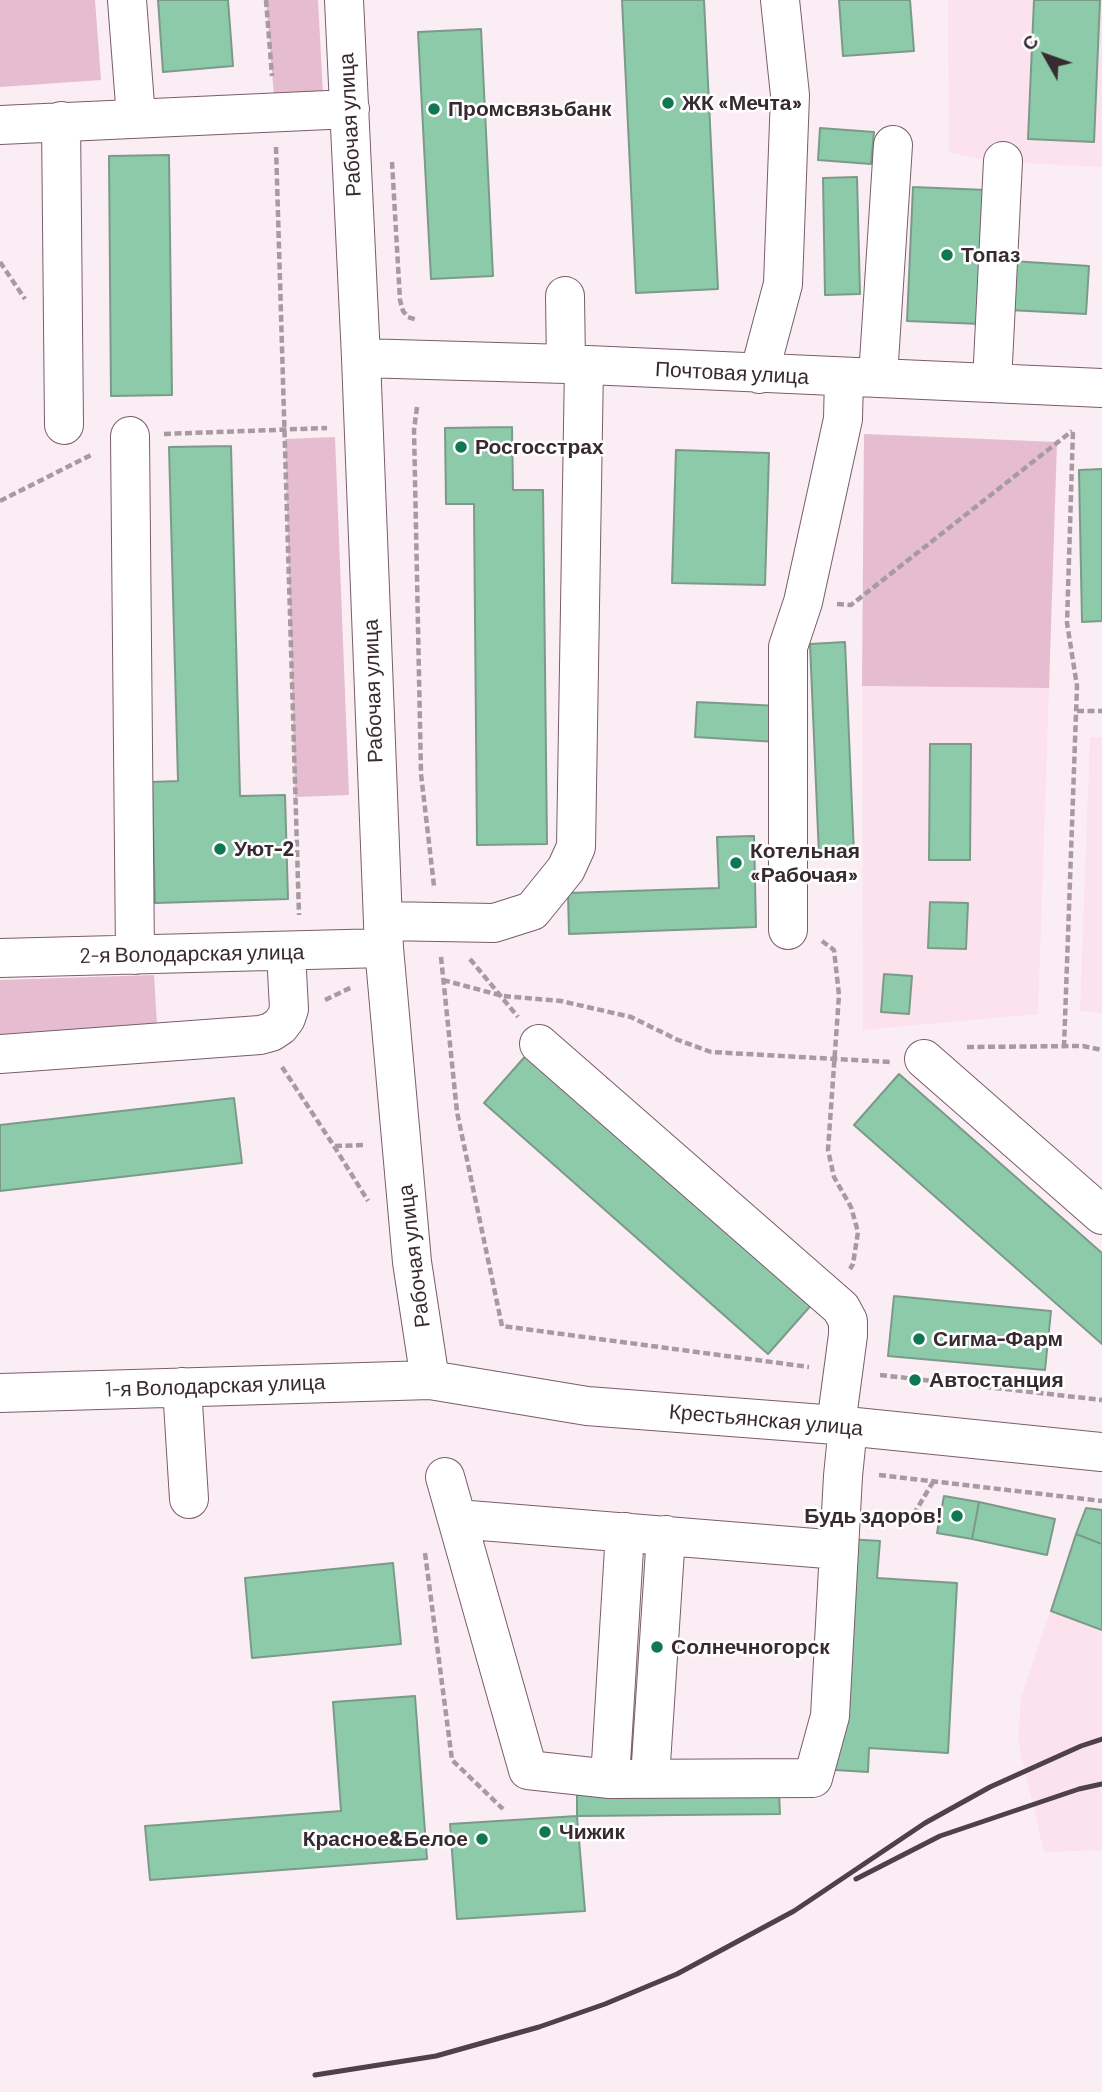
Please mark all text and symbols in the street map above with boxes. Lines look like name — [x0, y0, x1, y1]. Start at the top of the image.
north arrow — [1011, 21, 1081, 91]
text: С — [1016, 30, 1043, 55]
street label: Рабочая улица — [334, 52, 366, 198]
place label: ЖК «Мечта» — [682, 90, 802, 116]
marker: ЖК «Мечта» — [660, 95, 676, 111]
place label: Промсвязьбанк — [448, 96, 611, 122]
marker: Промсвязьбанк — [426, 101, 442, 117]
place label: Топаз — [961, 242, 1020, 268]
marker: Топаз — [939, 247, 955, 263]
street label: Почтовая улица — [654, 356, 810, 390]
place label: Росгосстрах — [475, 434, 604, 460]
marker: Росгосстрах — [453, 439, 469, 455]
street label: Рабочая улица — [358, 619, 388, 763]
place label: Уют-2 — [234, 836, 294, 862]
place label: Котельная «Рабочая» — [750, 838, 860, 888]
marker: Уют-2 — [212, 841, 228, 857]
marker: Котельная «Рабочая» — [728, 855, 744, 871]
street label: 2-я Володарская улица — [79, 939, 305, 969]
street label: Рабочая улица — [393, 1183, 435, 1329]
place label: Сигма-Фарм — [933, 1326, 1063, 1352]
marker: Сигма-Фарм — [911, 1331, 927, 1347]
place label: Автостанция — [929, 1367, 1064, 1393]
street label: 1-я Володарская улица — [104, 1370, 326, 1402]
marker: Автостанция — [907, 1372, 923, 1388]
street label: Крестьянская улица — [668, 1399, 864, 1441]
place label: Будь здоров! — [804, 1503, 943, 1529]
marker: Будь здоров! — [949, 1508, 965, 1524]
place label: Солнечногорск — [671, 1634, 830, 1660]
marker: Солнечногорск — [649, 1639, 665, 1655]
place label: Чижик — [559, 1819, 625, 1845]
marker: Чижик — [537, 1824, 553, 1840]
place label: Красное&Белое — [303, 1826, 468, 1852]
marker: Красное&Белое — [474, 1831, 490, 1847]

